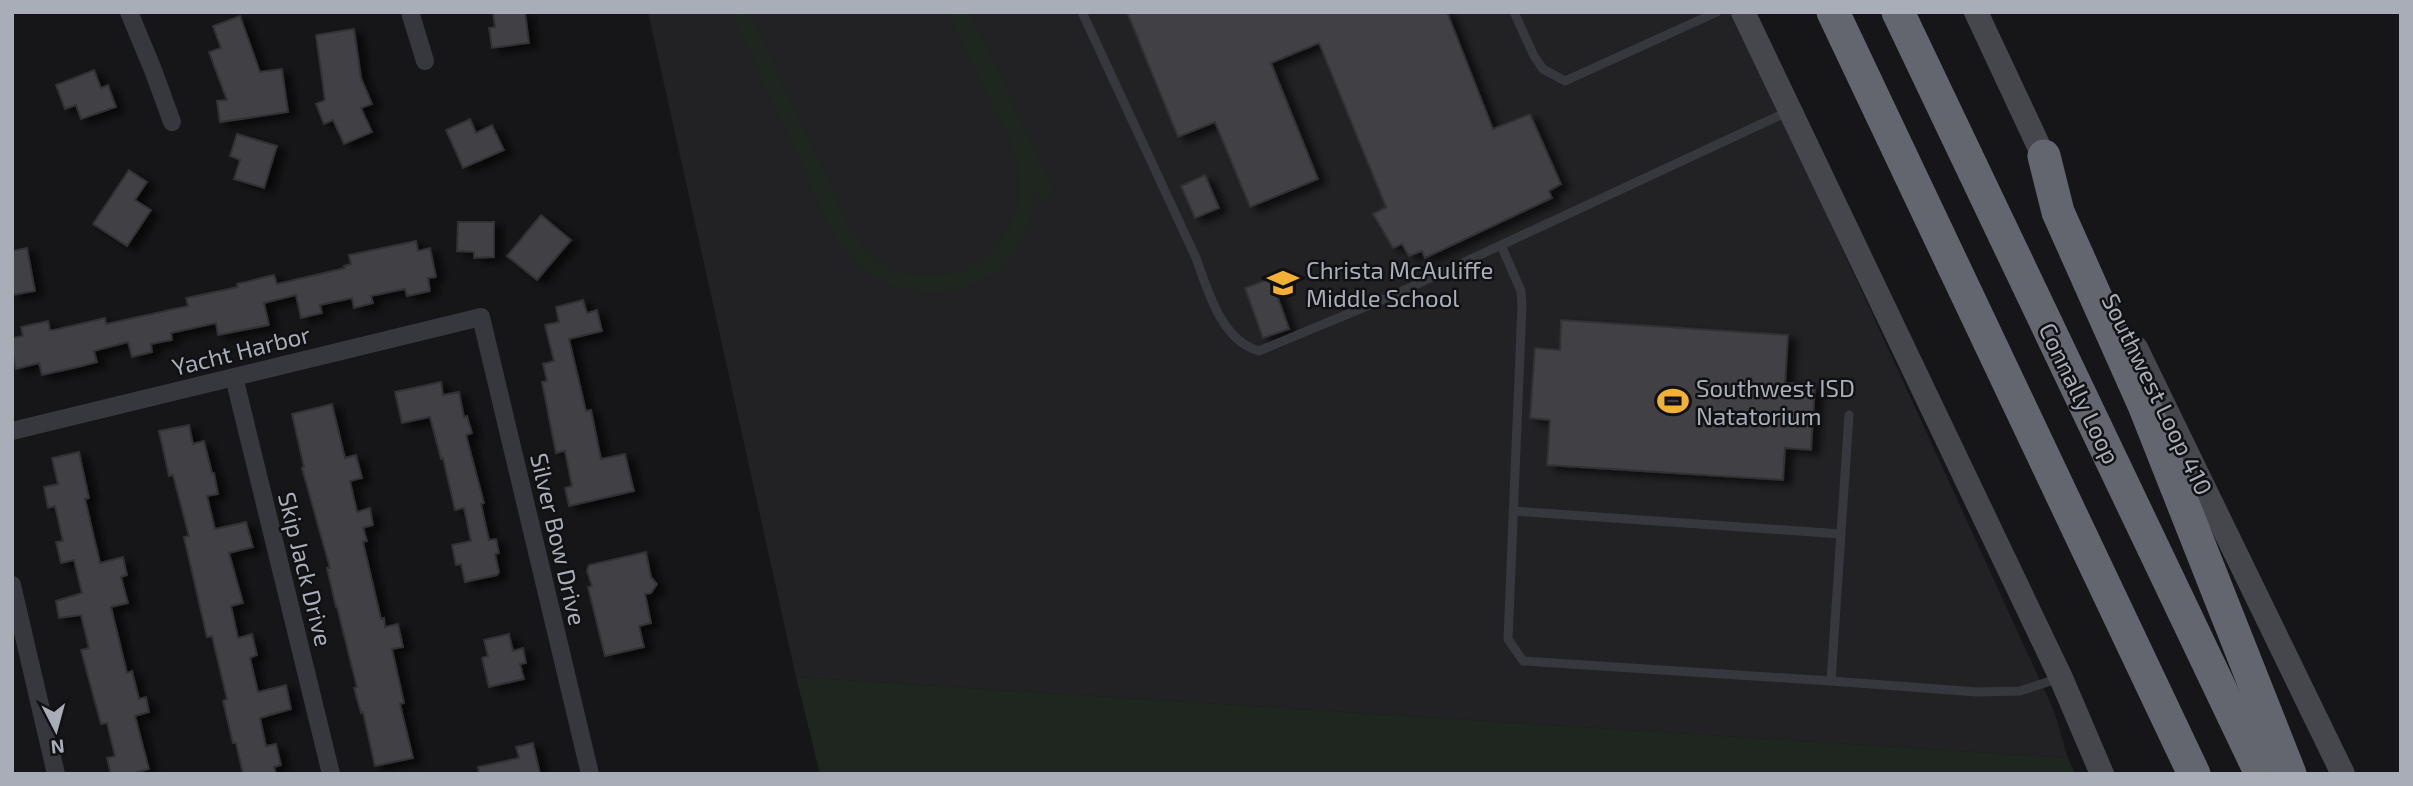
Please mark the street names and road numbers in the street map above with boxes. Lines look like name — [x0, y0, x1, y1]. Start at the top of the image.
street label: Southwest Loop 410 — [2097, 288, 2219, 500]
street label: Connally Loop — [2033, 318, 2127, 468]
street label: Yacht Harbor — [169, 319, 313, 381]
street label: Silver Bow Drive — [525, 450, 593, 628]
street label: Skip Jack Drive — [273, 489, 339, 649]

